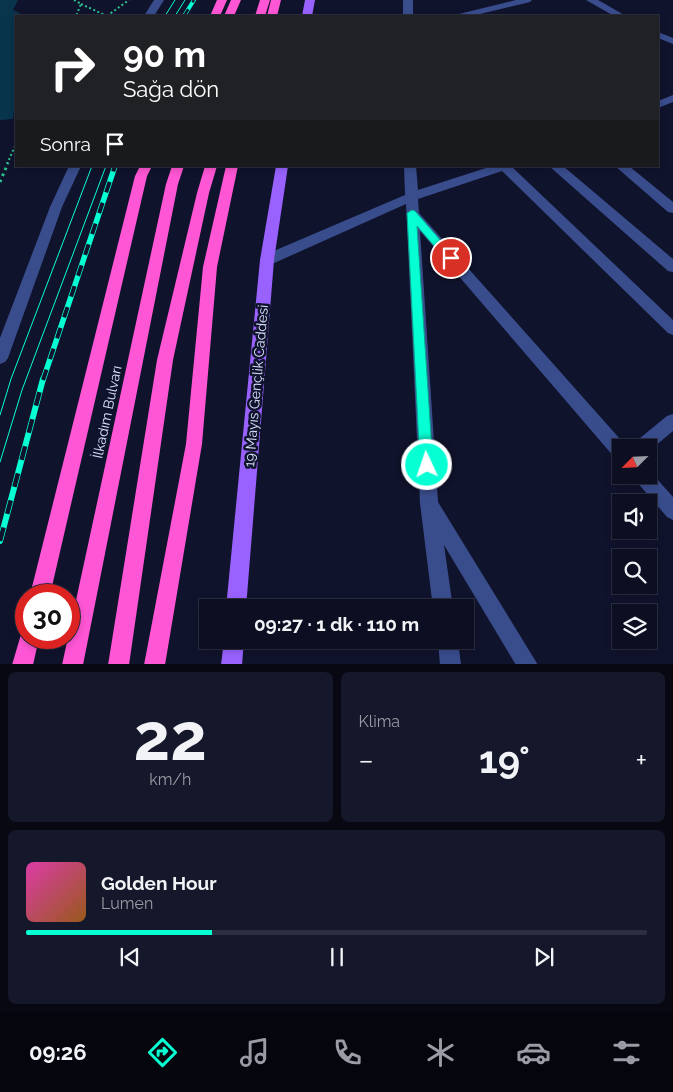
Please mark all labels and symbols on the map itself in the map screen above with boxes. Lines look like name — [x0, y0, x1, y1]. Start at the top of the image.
pin — [430, 237, 472, 279]
street label: 19 Mayıs Gençlik Caddesi — [241, 304, 271, 468]
street label: İlkadım Bulvarı — [87, 364, 125, 460]
position arrow — [400, 438, 452, 490]
north arrow — [612, 439, 658, 484]
speed limit sign: 30 — [15, 584, 80, 649]

